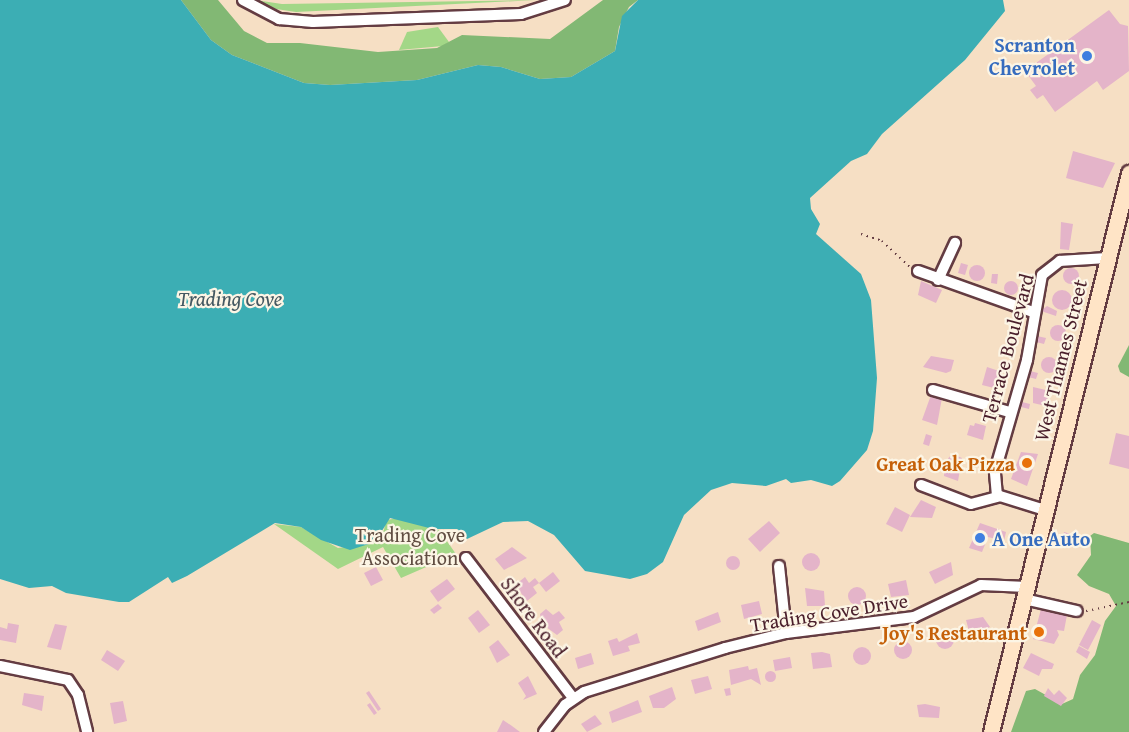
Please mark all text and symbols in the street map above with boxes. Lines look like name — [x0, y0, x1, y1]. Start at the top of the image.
place label: Scranton Chevrolet — [989, 33, 1075, 80]
marker: Scranton Chevrolet — [1080, 49, 1094, 63]
street label: Terrace Boulevard — [976, 271, 1038, 425]
street label: West Thames Street — [1028, 277, 1092, 443]
water label: Trading Cove — [178, 286, 282, 312]
place label: Great Oak Pizza — [876, 451, 1015, 475]
marker: Great Oak Pizza — [1020, 456, 1034, 470]
park label: Trading Cove Association — [355, 523, 465, 570]
place label: A One Auto — [992, 526, 1090, 550]
marker: A One Auto — [973, 531, 987, 545]
street label: Shore Road — [496, 572, 572, 662]
street label: Trading Cove Drive — [748, 588, 910, 636]
place label: Joy's Restaurant — [882, 620, 1027, 644]
marker: Joy's Restaurant — [1032, 625, 1046, 639]

